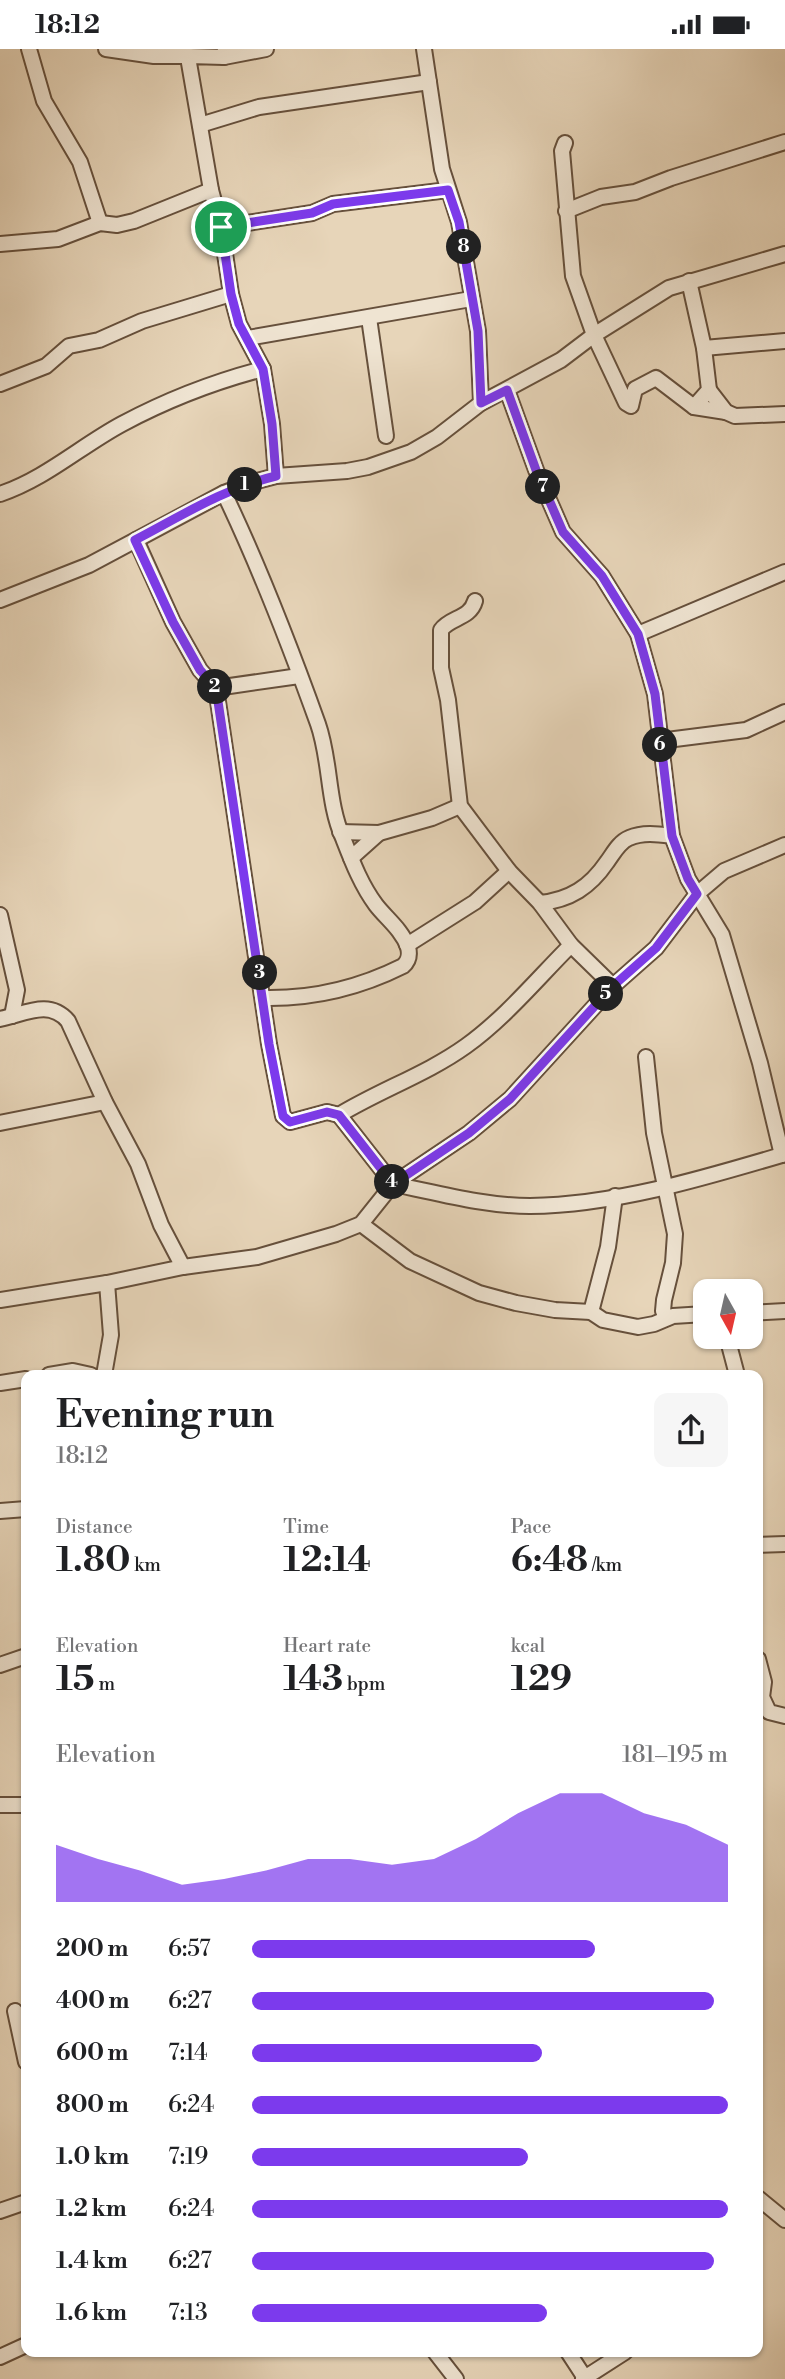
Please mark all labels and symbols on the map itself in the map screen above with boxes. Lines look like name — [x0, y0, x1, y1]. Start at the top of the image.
pin — [191, 197, 251, 257]
pin: 8 — [447, 229, 482, 265]
pin: 1 — [228, 467, 262, 502]
pin: 7 — [526, 469, 560, 505]
pin: 2 — [198, 669, 232, 705]
pin: 6 — [642, 727, 678, 763]
pin: 3 — [243, 955, 278, 991]
pin: 5 — [588, 977, 624, 1011]
pin: 4 — [374, 1165, 410, 1199]
north arrow — [693, 1279, 763, 1349]

